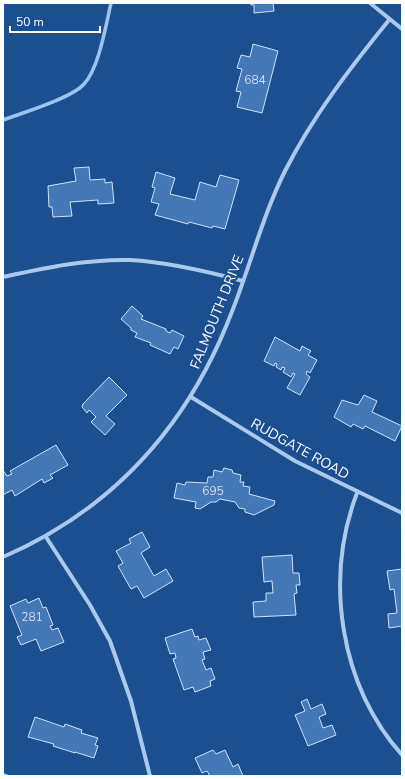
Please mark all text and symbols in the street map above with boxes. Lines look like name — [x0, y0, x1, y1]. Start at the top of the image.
scale bar — [10, 8, 100, 34]
text: 50 m — [16, 14, 44, 30]
house number: 684 — [244, 72, 266, 88]
street label: FALMOUTH DRIVE — [185, 252, 249, 372]
street label: RUDGATE ROAD — [247, 414, 353, 484]
house number: 695 — [202, 483, 224, 499]
house number: 281 — [21, 609, 43, 625]

